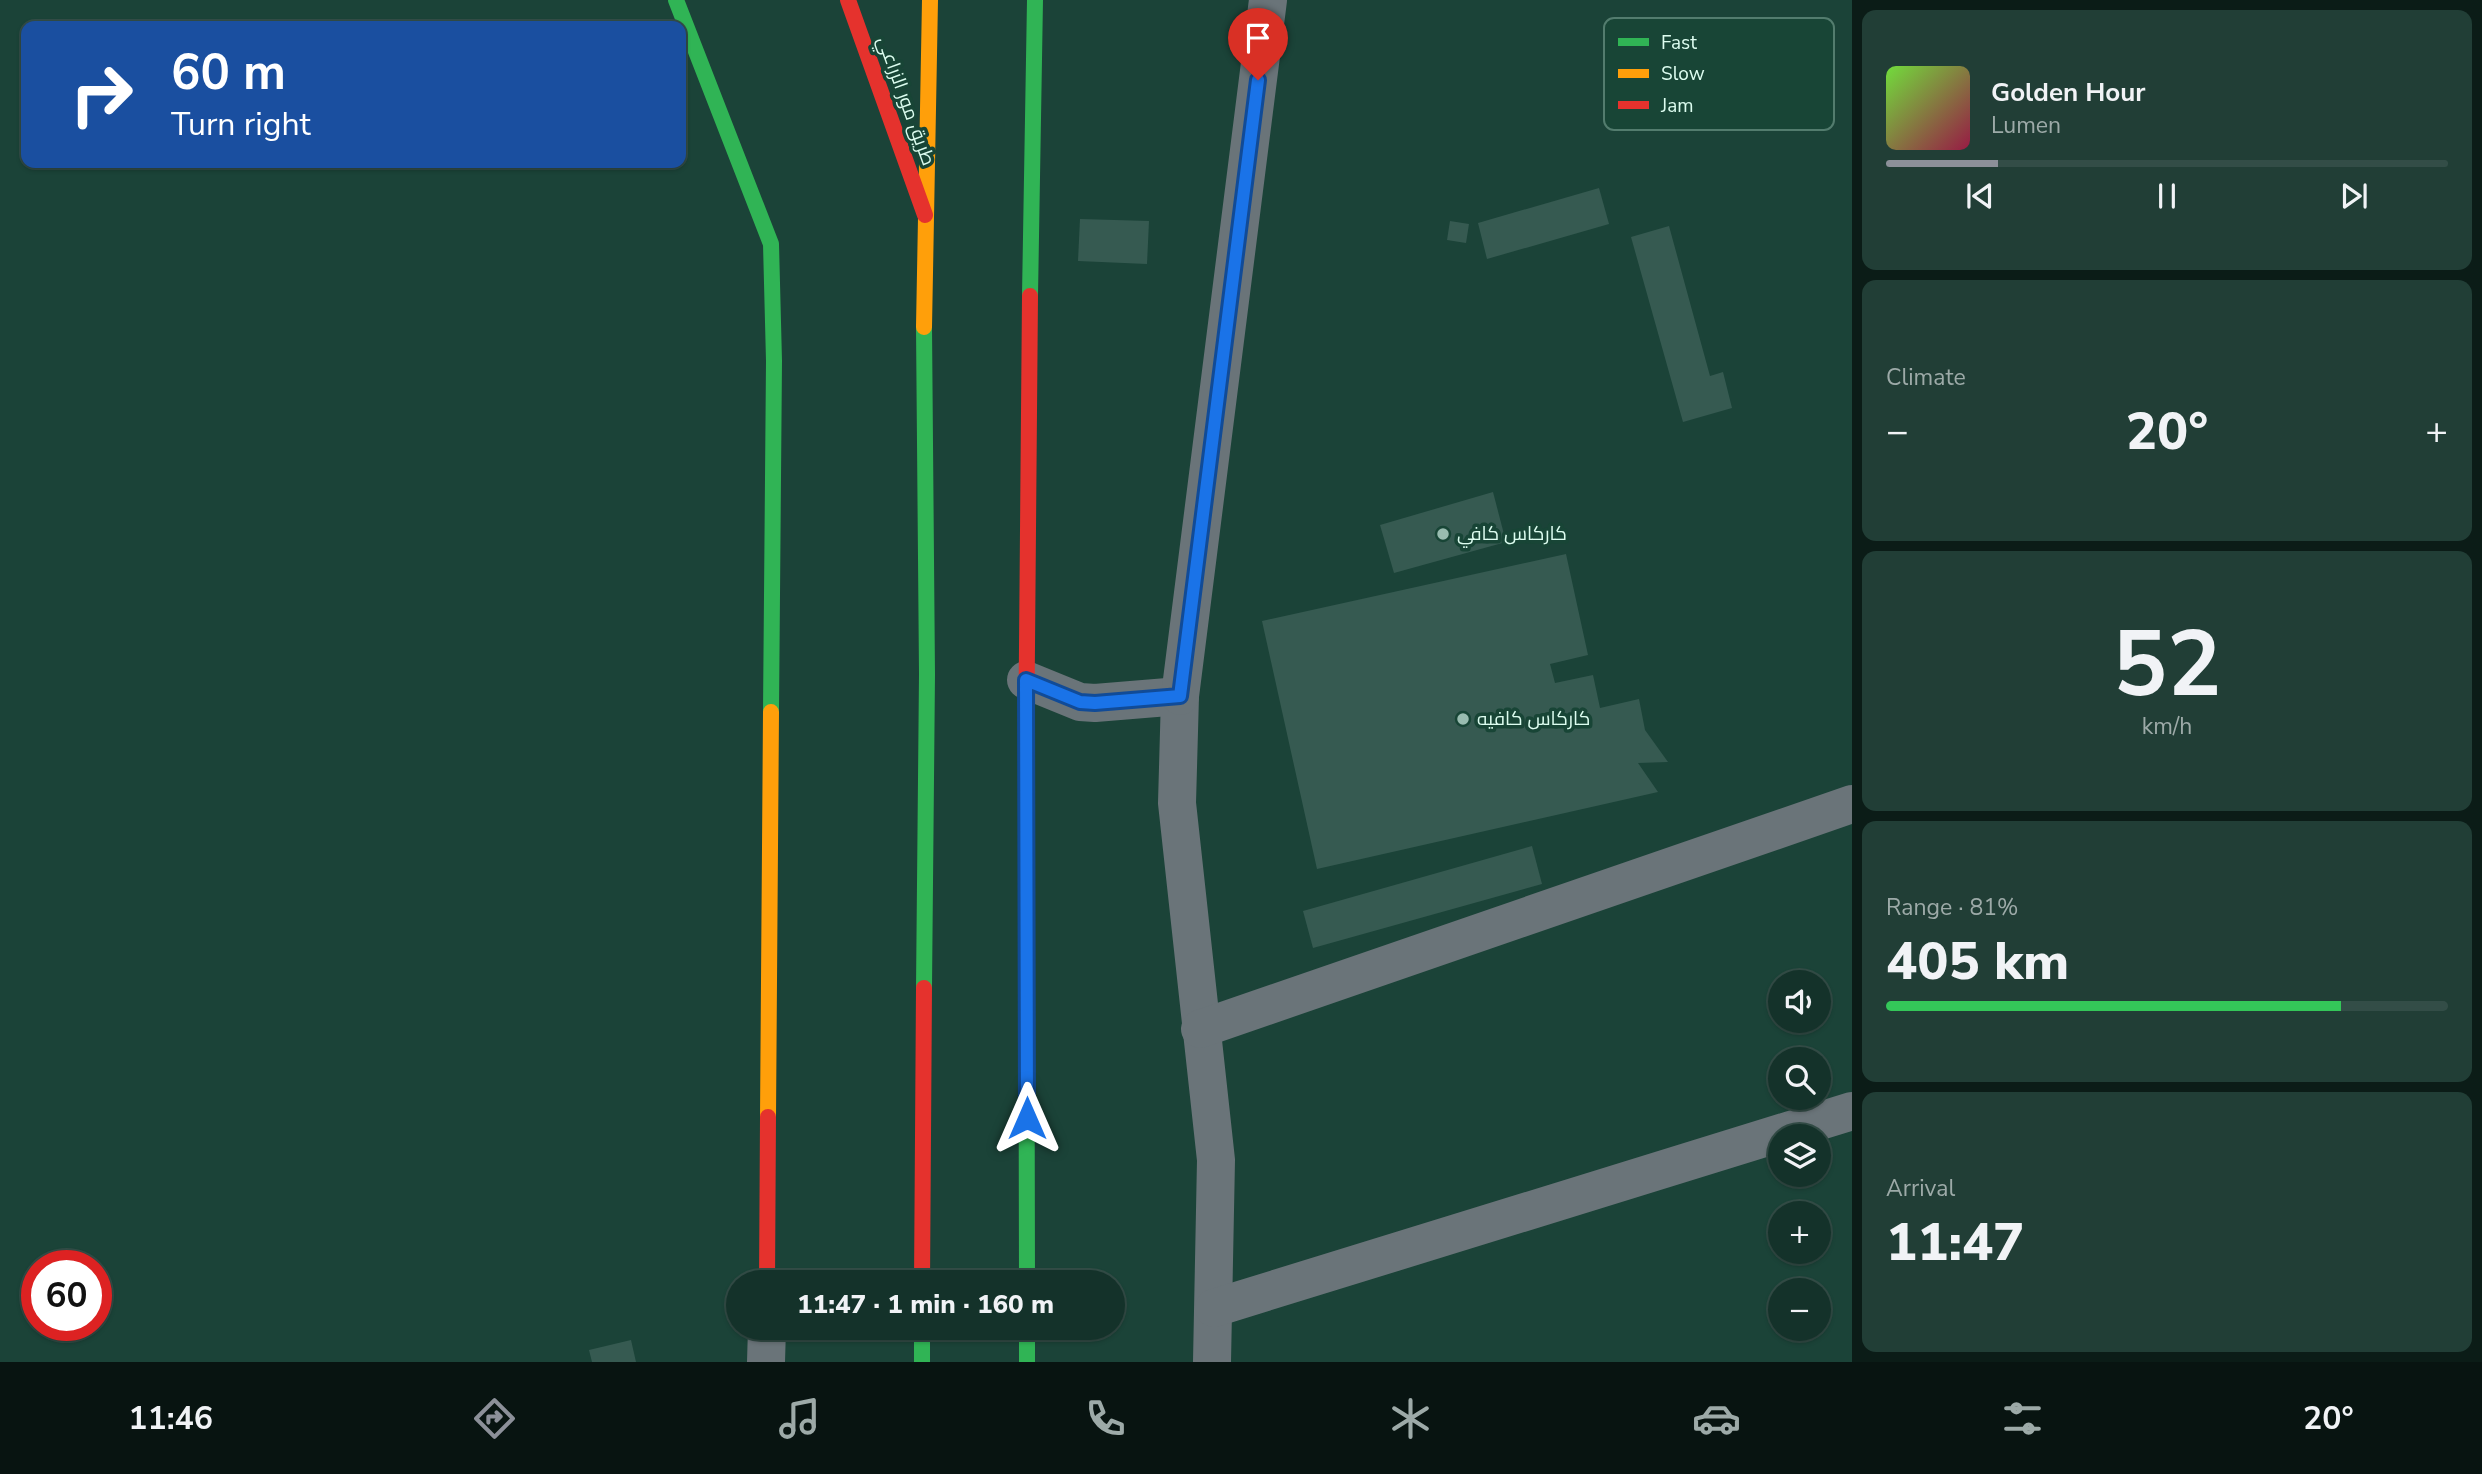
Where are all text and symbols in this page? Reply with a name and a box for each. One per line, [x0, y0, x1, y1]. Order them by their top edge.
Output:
pin [1228, 8, 1288, 80]
legend [1604, 18, 1834, 130]
icon: arrive [1239, 19, 1277, 57]
text: Fast [1661, 30, 1697, 56]
street label: طريق مور الزراعي [870, 33, 941, 169]
text: 60 m [171, 39, 286, 106]
icon: right [56, 49, 147, 140]
text: Slow [1661, 61, 1705, 87]
text: Golden Hour [1991, 75, 2146, 110]
text: Jam [1660, 93, 1694, 119]
text: Turn right [171, 103, 311, 146]
text: Lumen [1991, 110, 2061, 141]
icon: previous [1961, 177, 1999, 215]
icon: pause [2148, 177, 2186, 215]
icon: next [2335, 177, 2373, 215]
text: Climate [1886, 362, 1966, 393]
text: 20° [2126, 396, 2208, 467]
text: − [1886, 406, 1909, 457]
text: + [2425, 406, 2448, 457]
place label: كاركاس كافي [1457, 521, 1567, 548]
marker: كاركاس كافي [1435, 526, 1451, 542]
text: 52 [2112, 603, 2222, 727]
place label: كاركاس كافيه [1477, 706, 1590, 732]
marker: كاركاس كافيه [1455, 711, 1471, 727]
text: km/h [2142, 711, 2192, 742]
text: Range · 81% [1886, 892, 2018, 923]
text: 405 km [1886, 926, 2069, 997]
map controls [1768, 970, 1831, 1341]
button: sound [1768, 970, 1831, 1033]
button: search [1768, 1047, 1831, 1110]
position arrow [990, 1081, 1064, 1155]
button: layers [1768, 1124, 1831, 1187]
text: Arrival [1886, 1173, 1955, 1204]
button: + [1768, 1201, 1831, 1264]
text: 11:47 [1886, 1207, 2024, 1278]
speed limit sign: 60 [21, 1250, 112, 1341]
button: − [1768, 1278, 1831, 1341]
text: 11:47 · 1 min · 160 m [797, 1287, 1054, 1322]
icon: directions [470, 1394, 519, 1443]
icon: music [775, 1394, 824, 1443]
icon: phone [1081, 1394, 1130, 1443]
icon: climate [1386, 1394, 1435, 1443]
icon: car [1692, 1394, 1741, 1443]
icon: filters [1998, 1394, 2047, 1443]
text: 11:46 [128, 1397, 213, 1440]
text: 20° [2303, 1397, 2354, 1440]

